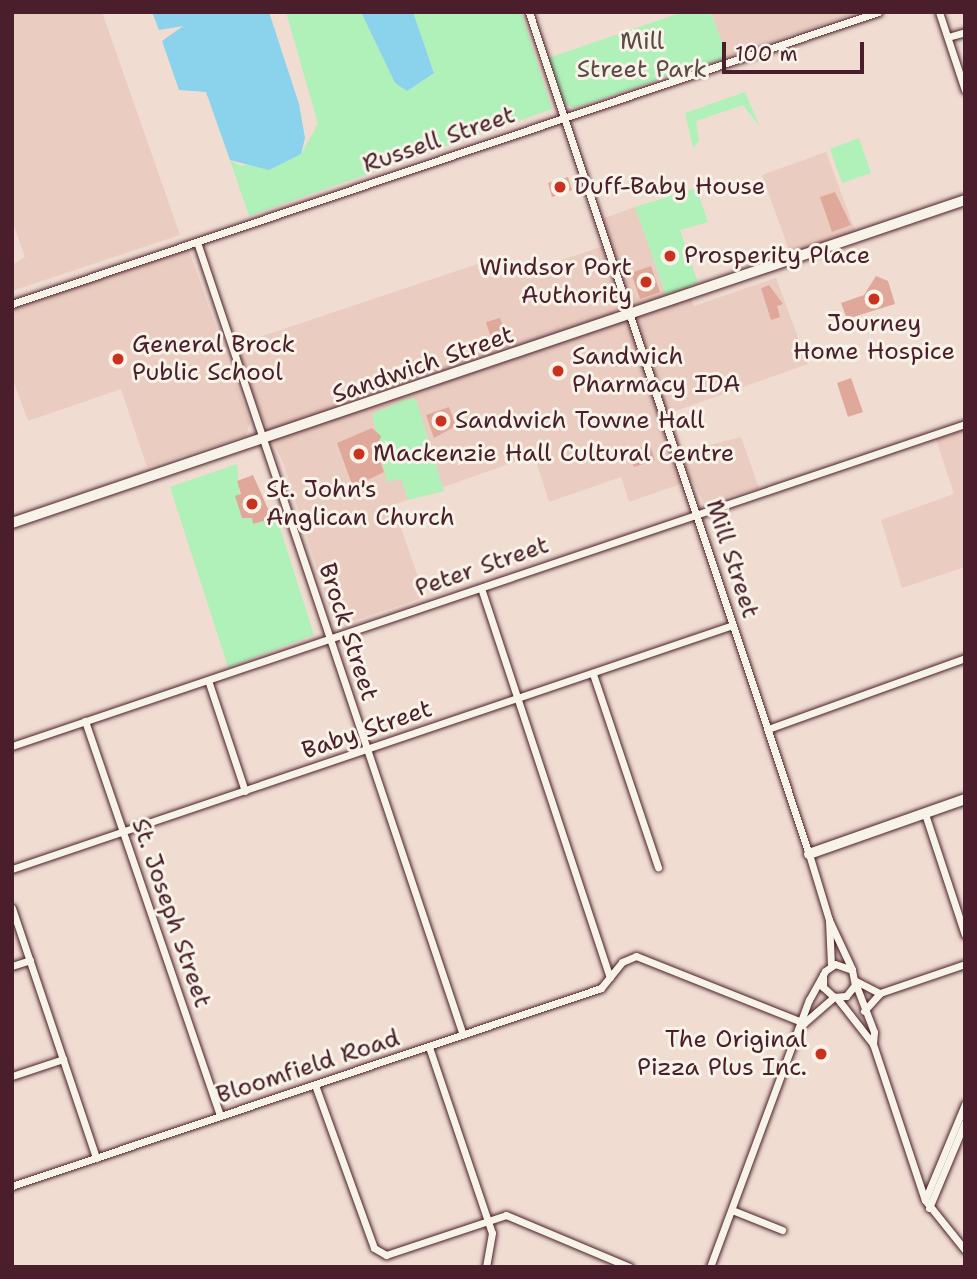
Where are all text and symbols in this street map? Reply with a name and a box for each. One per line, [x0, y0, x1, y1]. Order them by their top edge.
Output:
park label: Mill Street Park [577, 28, 707, 84]
scale bar [725, 28, 867, 72]
text: 100 m [735, 40, 798, 68]
street label: Russell Street [359, 101, 519, 179]
place label: Duff-Baby House [574, 173, 765, 201]
marker: Duff-Baby House [552, 179, 568, 195]
place label: Prosperity Place [684, 242, 870, 270]
marker: Prosperity Place [662, 248, 678, 264]
place label: Windsor Port Authority [479, 254, 632, 310]
marker: Windsor Port Authority [638, 274, 654, 290]
marker: Journey Home Hospice [866, 291, 882, 307]
place label: Journey Home Hospice [793, 310, 955, 366]
street label: Sandwich Street [328, 320, 518, 410]
place label: General Brock Public School [132, 331, 295, 387]
place label: Sandwich Pharmacy IDA [572, 343, 740, 399]
marker: General Brock Public School [110, 351, 126, 367]
marker: Sandwich Pharmacy IDA [550, 363, 566, 379]
place label: Sandwich Towne Hall [455, 407, 704, 435]
marker: Sandwich Towne Hall [433, 413, 449, 429]
place label: Mackenzie Hall Cultural Centre [373, 440, 734, 468]
marker: Mackenzie Hall Cultural Centre [351, 446, 367, 462]
place label: St. John's Anglican Church [266, 476, 455, 532]
marker: St. John's Anglican Church [244, 496, 260, 512]
street label: Mill Street [699, 496, 765, 622]
street label: Peter Street [411, 531, 553, 603]
street label: Brock Street [312, 560, 384, 704]
street label: Baby Street [298, 694, 436, 766]
street label: St. Joseph Street [125, 815, 217, 1011]
street label: Bloomfield Road [213, 1024, 403, 1110]
place label: The Original Pizza Plus Inc. [637, 1026, 807, 1082]
marker: The Original Pizza Plus Inc. [813, 1046, 829, 1062]

